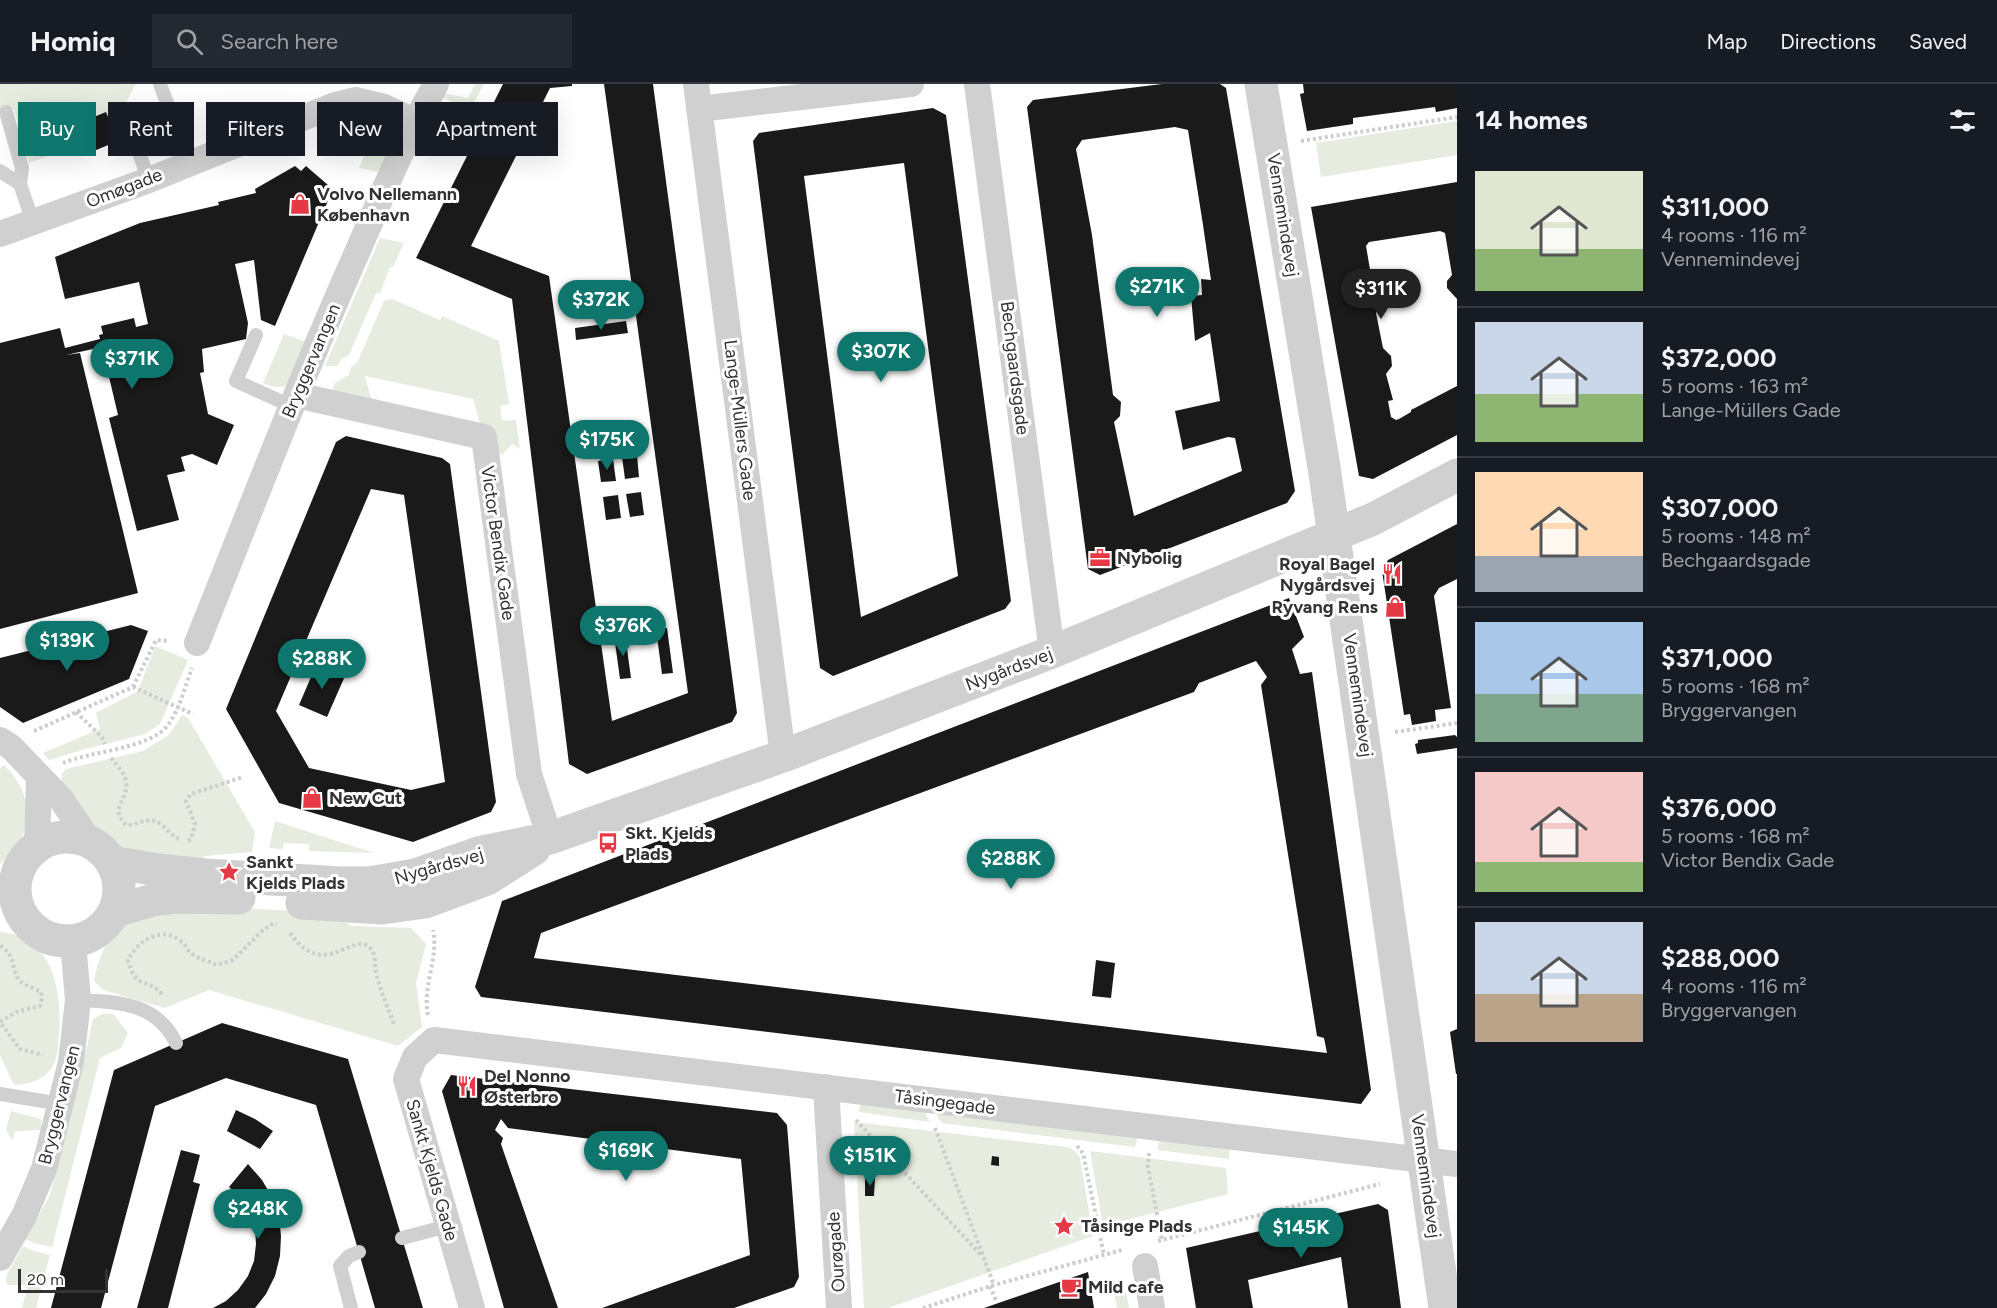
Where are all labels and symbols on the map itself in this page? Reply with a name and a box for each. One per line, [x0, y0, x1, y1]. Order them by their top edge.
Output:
street label: Vennemindevej [1262, 152, 1304, 278]
street label: Omøgade [83, 163, 165, 213]
place label: Volvo Nellemann København [317, 183, 457, 226]
shop icon: Volvo Nellemann København [288, 192, 312, 216]
pin: $271K [1115, 267, 1199, 318]
pin: $311K [1339, 269, 1423, 320]
pin: $372K [559, 280, 643, 331]
street label: Bryggervangen [277, 300, 345, 422]
street label: Bechgaardsgade [996, 300, 1034, 436]
pin: $307K [839, 332, 923, 383]
street label: Lange-Müllers Gade [719, 338, 761, 502]
pin: $371K [90, 339, 174, 390]
pin: $175K [565, 420, 649, 471]
street label: Victor Bendix Gade [476, 464, 520, 622]
office icon: Nybolig [1088, 546, 1112, 570]
place label: Nybolig [1117, 547, 1182, 569]
place label: Royal Bagel Nygårdsvej [1279, 553, 1375, 596]
restaurant icon: Royal Bagel Nygårdsvej [1380, 562, 1404, 586]
shop icon: Ryvang Rens [1383, 595, 1407, 619]
place label: Ryvang Rens [1272, 596, 1379, 618]
pin: $376K [581, 606, 665, 657]
pin: $139K [25, 621, 109, 672]
street label: Vennemindevej [1338, 632, 1378, 758]
pin: $288K [280, 639, 364, 690]
street label: Nygårdsvej [962, 642, 1056, 696]
shop icon: New Cut [300, 786, 324, 810]
place label: New Cut [329, 787, 402, 809]
place label: Skt. Kjelds Plads [625, 822, 713, 865]
bus stop icon: Skt. Kjelds Plads [596, 831, 620, 855]
pin: $288K [969, 839, 1053, 890]
street label: Nygårdsvej [392, 843, 486, 889]
place label: Sankt Kjelds Plads [246, 851, 346, 894]
place icon: Sankt Kjelds Plads [217, 860, 241, 884]
street label: Bryggervangen [34, 1043, 84, 1167]
place label: Del Nonno Østerbro [484, 1065, 571, 1108]
restaurant icon: Del Nonno Østerbro [455, 1074, 479, 1098]
street label: Tåsingegade [893, 1085, 997, 1119]
street label: Sankt Kjelds Gade [401, 1097, 463, 1244]
street label: Vennemindevej [1406, 1113, 1446, 1239]
pin: $169K [584, 1131, 668, 1182]
pin: $151K [828, 1136, 912, 1187]
pin: $248K [216, 1189, 300, 1240]
pin: $145K [1259, 1208, 1343, 1259]
street label: Ourøgade [822, 1211, 850, 1293]
place icon: Tåsinge Plads [1052, 1214, 1076, 1238]
place label: Tåsinge Plads [1081, 1215, 1193, 1237]
scale bar [18, 1266, 108, 1294]
cafe icon: Mild cafe [1059, 1275, 1083, 1299]
place label: Mild cafe [1088, 1276, 1164, 1298]

